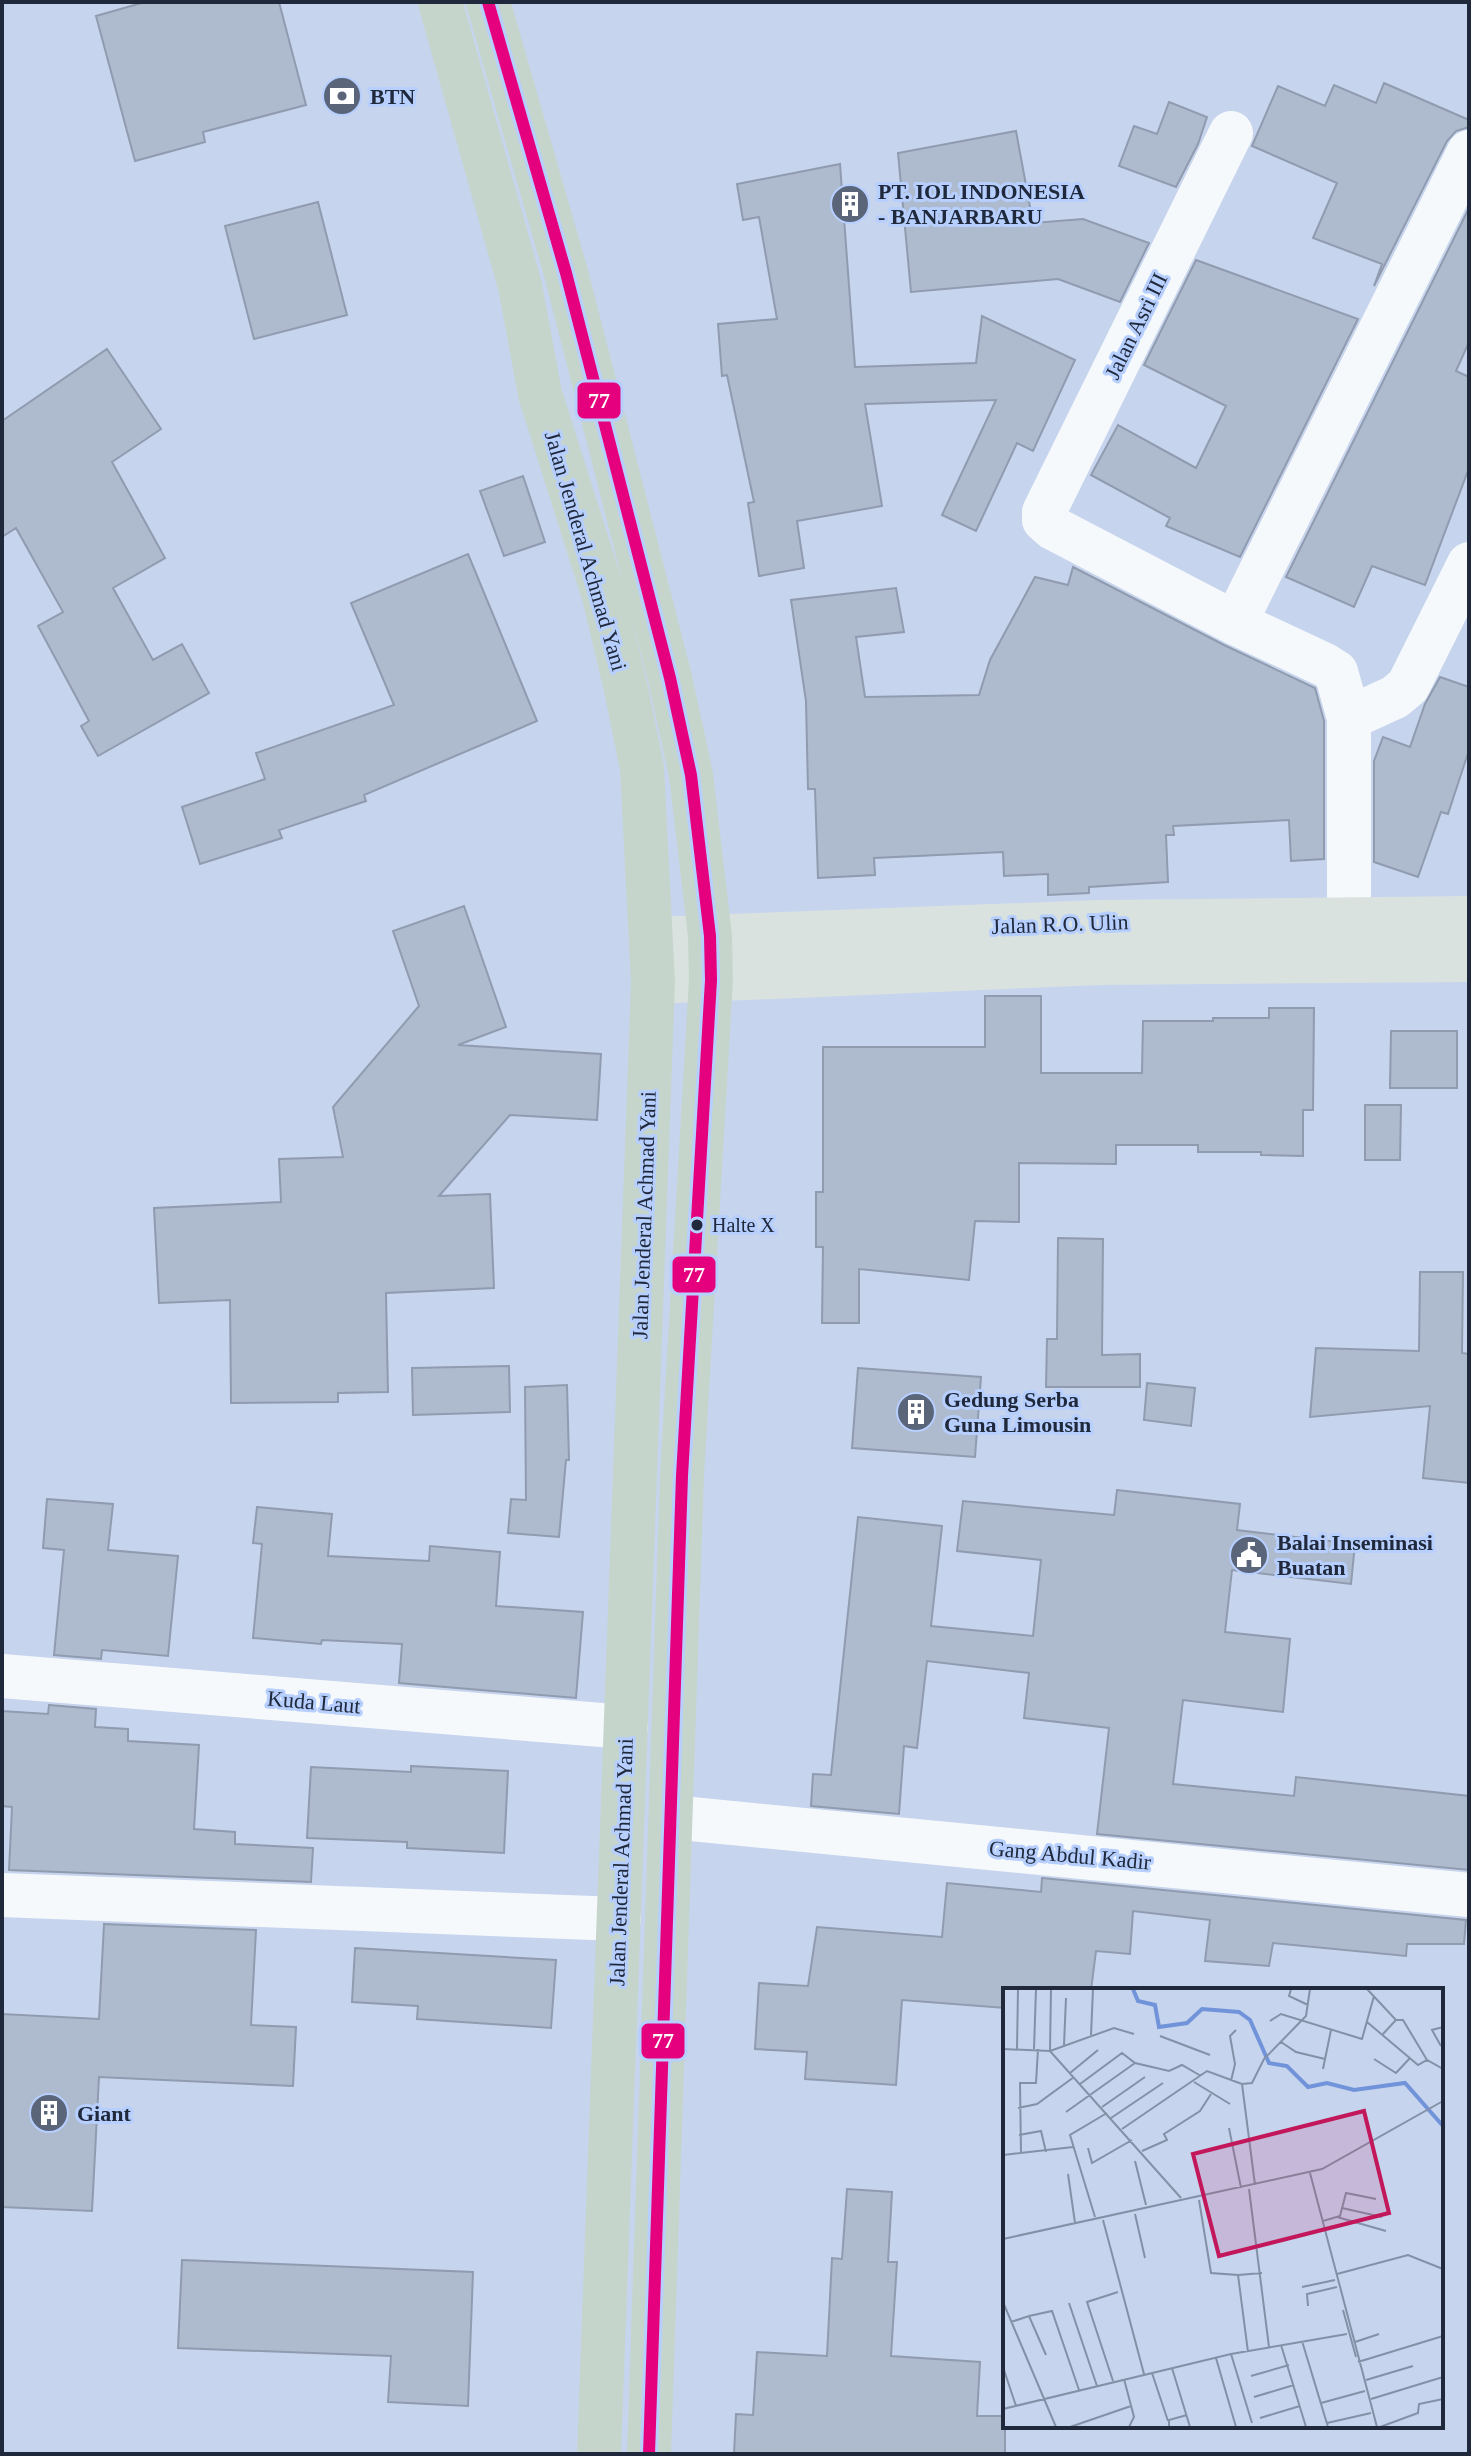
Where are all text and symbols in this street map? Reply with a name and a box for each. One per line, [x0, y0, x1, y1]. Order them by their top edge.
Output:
bank icon: BTN [321, 75, 363, 117]
place label: BTN [370, 84, 415, 109]
place label: PT. IOL INDONESIA - BANJARBARU [878, 179, 1085, 229]
building icon: PT. IOL INDONESIA - BANJARBARU [829, 183, 871, 225]
street label: Jalan Asri III [1100, 269, 1172, 383]
line badge: 77 [576, 381, 622, 420]
text: 77 [588, 388, 610, 413]
street label: Jalan Jenderal Achmad Yani [540, 428, 632, 674]
street label: Jalan R.O. Ulin [991, 909, 1129, 939]
street label: Jalan Jenderal Achmad Yani [627, 1091, 661, 1339]
place label: Halte X [712, 1214, 775, 1236]
marker: Halte X [689, 1217, 705, 1233]
line badge: 77 [671, 1255, 717, 1294]
text: 77 [683, 1262, 705, 1287]
place label: Gedung Serba Guna Limousin [944, 1387, 1091, 1437]
building icon: Gedung Serba Guna Limousin [895, 1391, 937, 1433]
place label: Balai Inseminasi Buatan [1277, 1530, 1433, 1580]
public building icon: Balai Inseminasi Buatan [1228, 1534, 1270, 1576]
street label: Kuda Laut [266, 1685, 362, 1719]
street label: Jalan Jenderal Achmad Yani [604, 1738, 638, 1986]
street label: Gang Abdul Kadir [988, 1835, 1153, 1875]
inset map [1003, 1988, 1443, 2428]
line badge: 77 [640, 2022, 686, 2060]
text: 77 [652, 2028, 674, 2053]
building icon: Giant [28, 2092, 70, 2134]
place label: Giant [77, 2101, 131, 2126]

